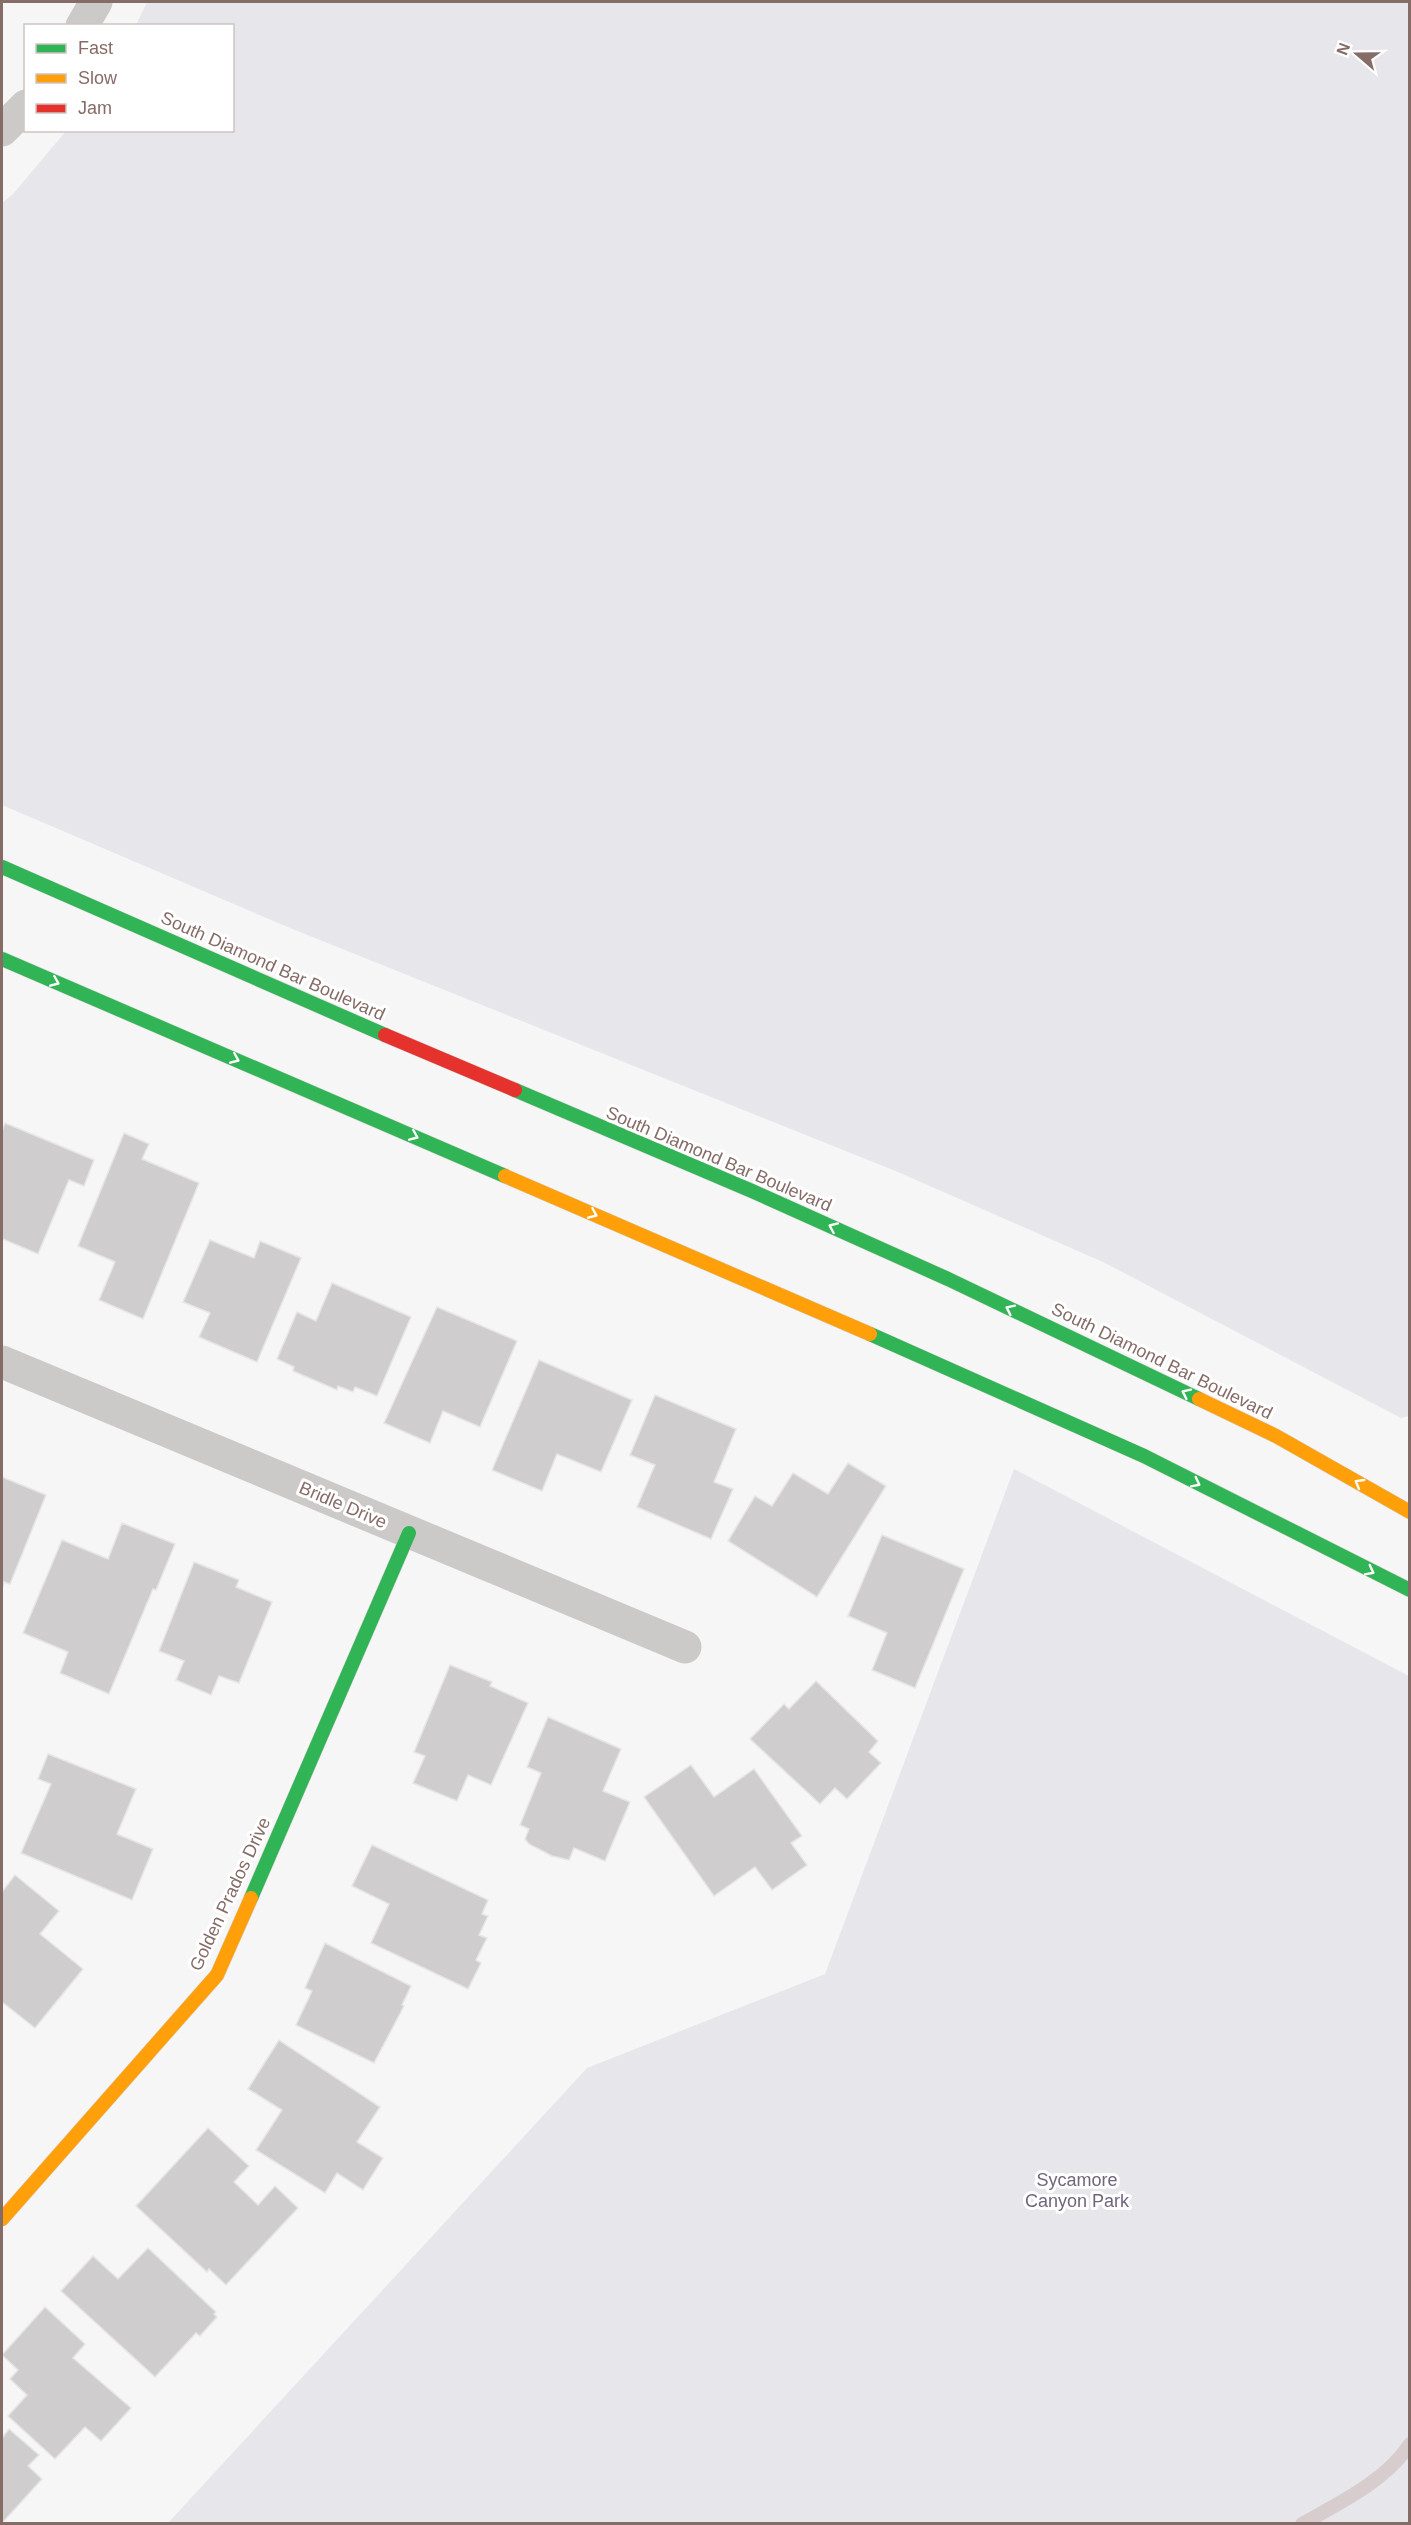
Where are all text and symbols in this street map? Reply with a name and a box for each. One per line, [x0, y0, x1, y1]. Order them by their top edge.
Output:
legend [24, 24, 234, 132]
north arrow [1327, 24, 1387, 84]
text: Fast [78, 38, 113, 58]
text: N [1333, 41, 1353, 57]
text: Slow [78, 68, 118, 88]
text: Jam [78, 98, 112, 118]
street label: South Diamond Bar Boulevard [158, 907, 388, 1025]
one-way arrow [49, 975, 60, 987]
one-way arrow [228, 1052, 239, 1064]
street label: South Diamond Bar Boulevard [603, 1102, 835, 1216]
one-way arrow [407, 1129, 418, 1141]
one-way arrow [586, 1206, 597, 1218]
one-way arrow [828, 1223, 839, 1235]
street label: South Diamond Bar Boulevard [1048, 1299, 1276, 1423]
one-way arrow [1005, 1304, 1016, 1316]
one-way arrow [1181, 1388, 1192, 1400]
one-way arrow [1189, 1475, 1200, 1487]
street label: Bridle Drive [296, 1478, 390, 1532]
one-way arrow [1354, 1479, 1365, 1490]
one-way arrow [1364, 1563, 1375, 1575]
street label: Golden Prados Drive [186, 1814, 274, 1974]
park label: Sycamore Canyon Park [1025, 2170, 1130, 2211]

